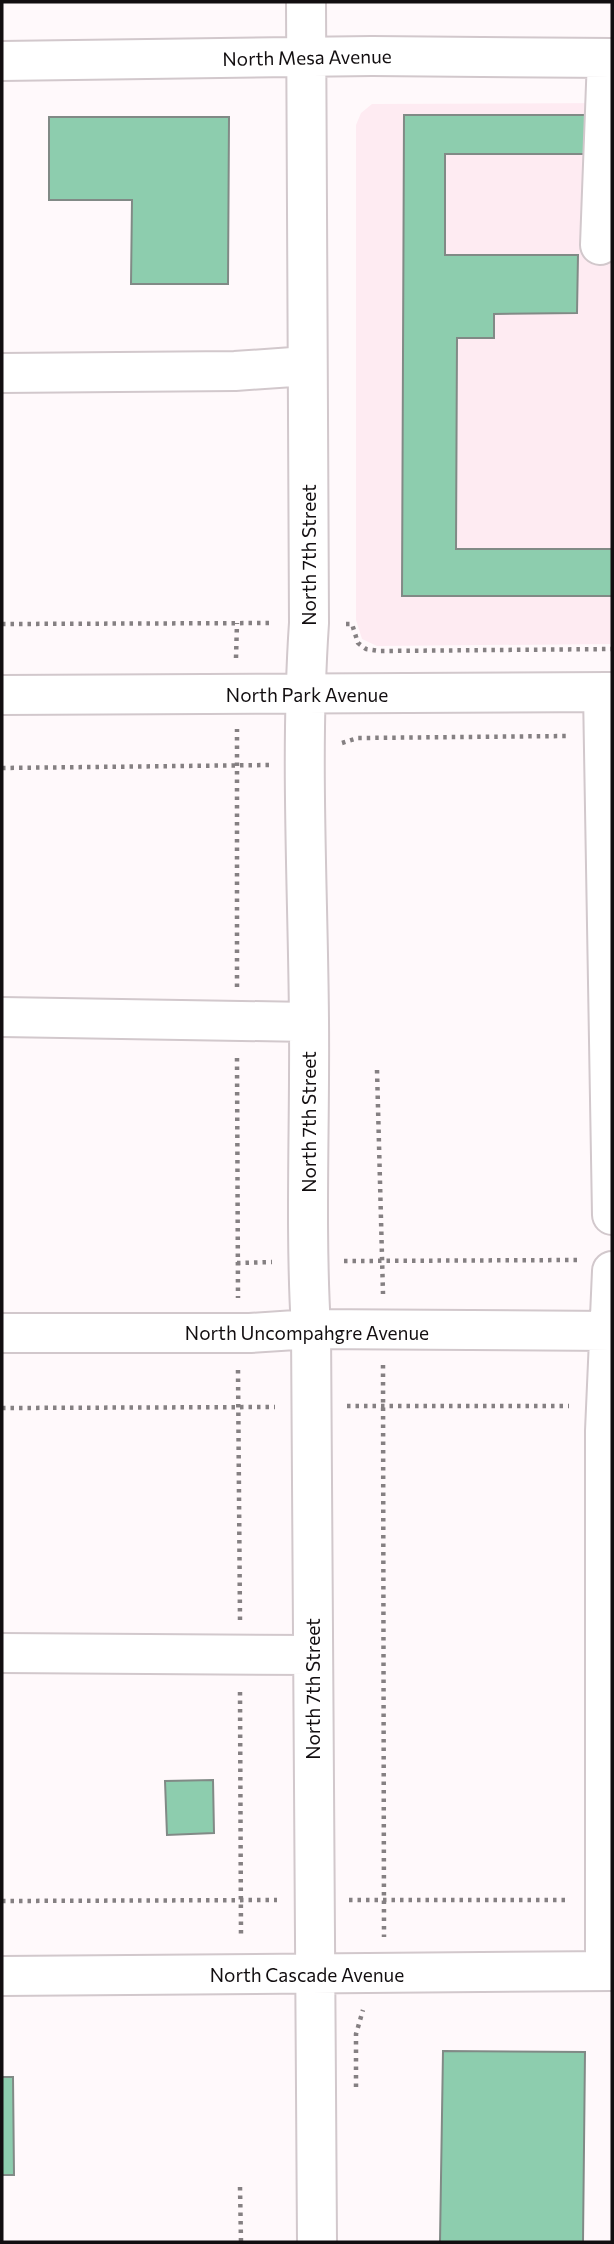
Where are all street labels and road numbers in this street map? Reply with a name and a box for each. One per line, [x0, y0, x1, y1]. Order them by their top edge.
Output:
street label: North Mesa Avenue [222, 44, 392, 70]
street label: North 7th Street [297, 484, 320, 626]
street label: North Park Avenue [226, 683, 388, 706]
street label: North 7th Street [297, 1051, 320, 1193]
street label: North Uncompahgre Avenue [185, 1321, 429, 1344]
street label: North 7th Street [301, 1618, 324, 1760]
street label: North Cascade Avenue [210, 1963, 404, 1986]

